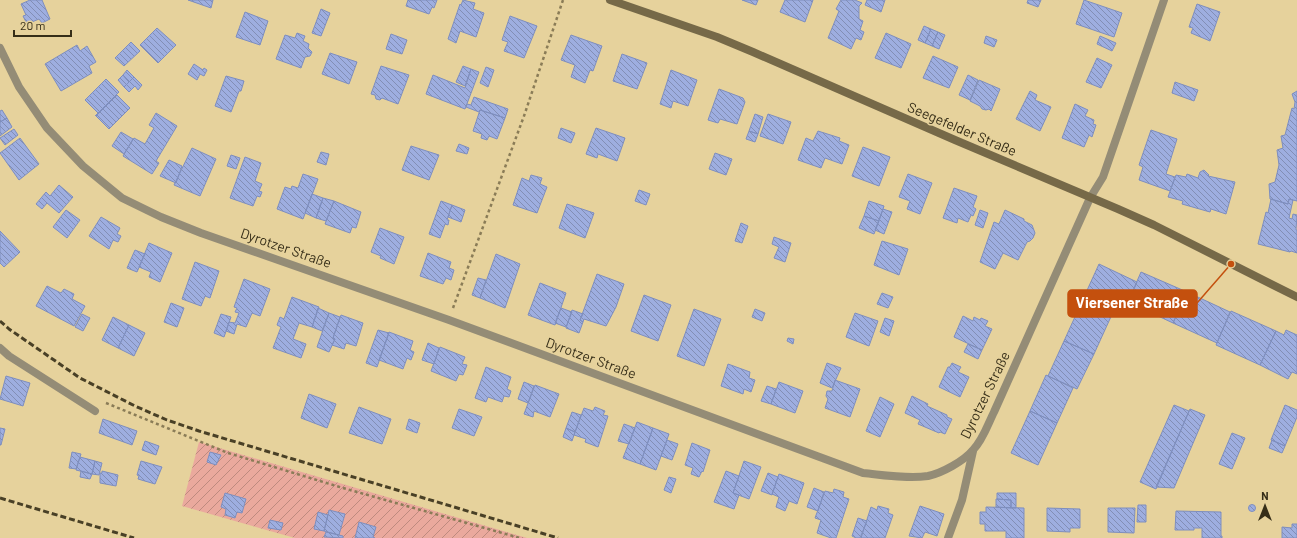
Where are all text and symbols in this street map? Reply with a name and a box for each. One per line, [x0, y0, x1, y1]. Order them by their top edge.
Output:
scale bar [14, 12, 71, 38]
text: 20 m [20, 18, 46, 32]
street label: Seegefelder Straße [905, 98, 1019, 159]
street label: Dyrotzer Straße [238, 224, 334, 271]
callout: Viersener Straße [1068, 290, 1197, 317]
text: Viersener Straße [1076, 293, 1188, 311]
street label: Dyrotzer Straße [544, 333, 639, 382]
street label: Dyrotzer Straße [956, 348, 1013, 441]
north arrow [1245, 486, 1285, 526]
text: N [1261, 489, 1269, 502]

